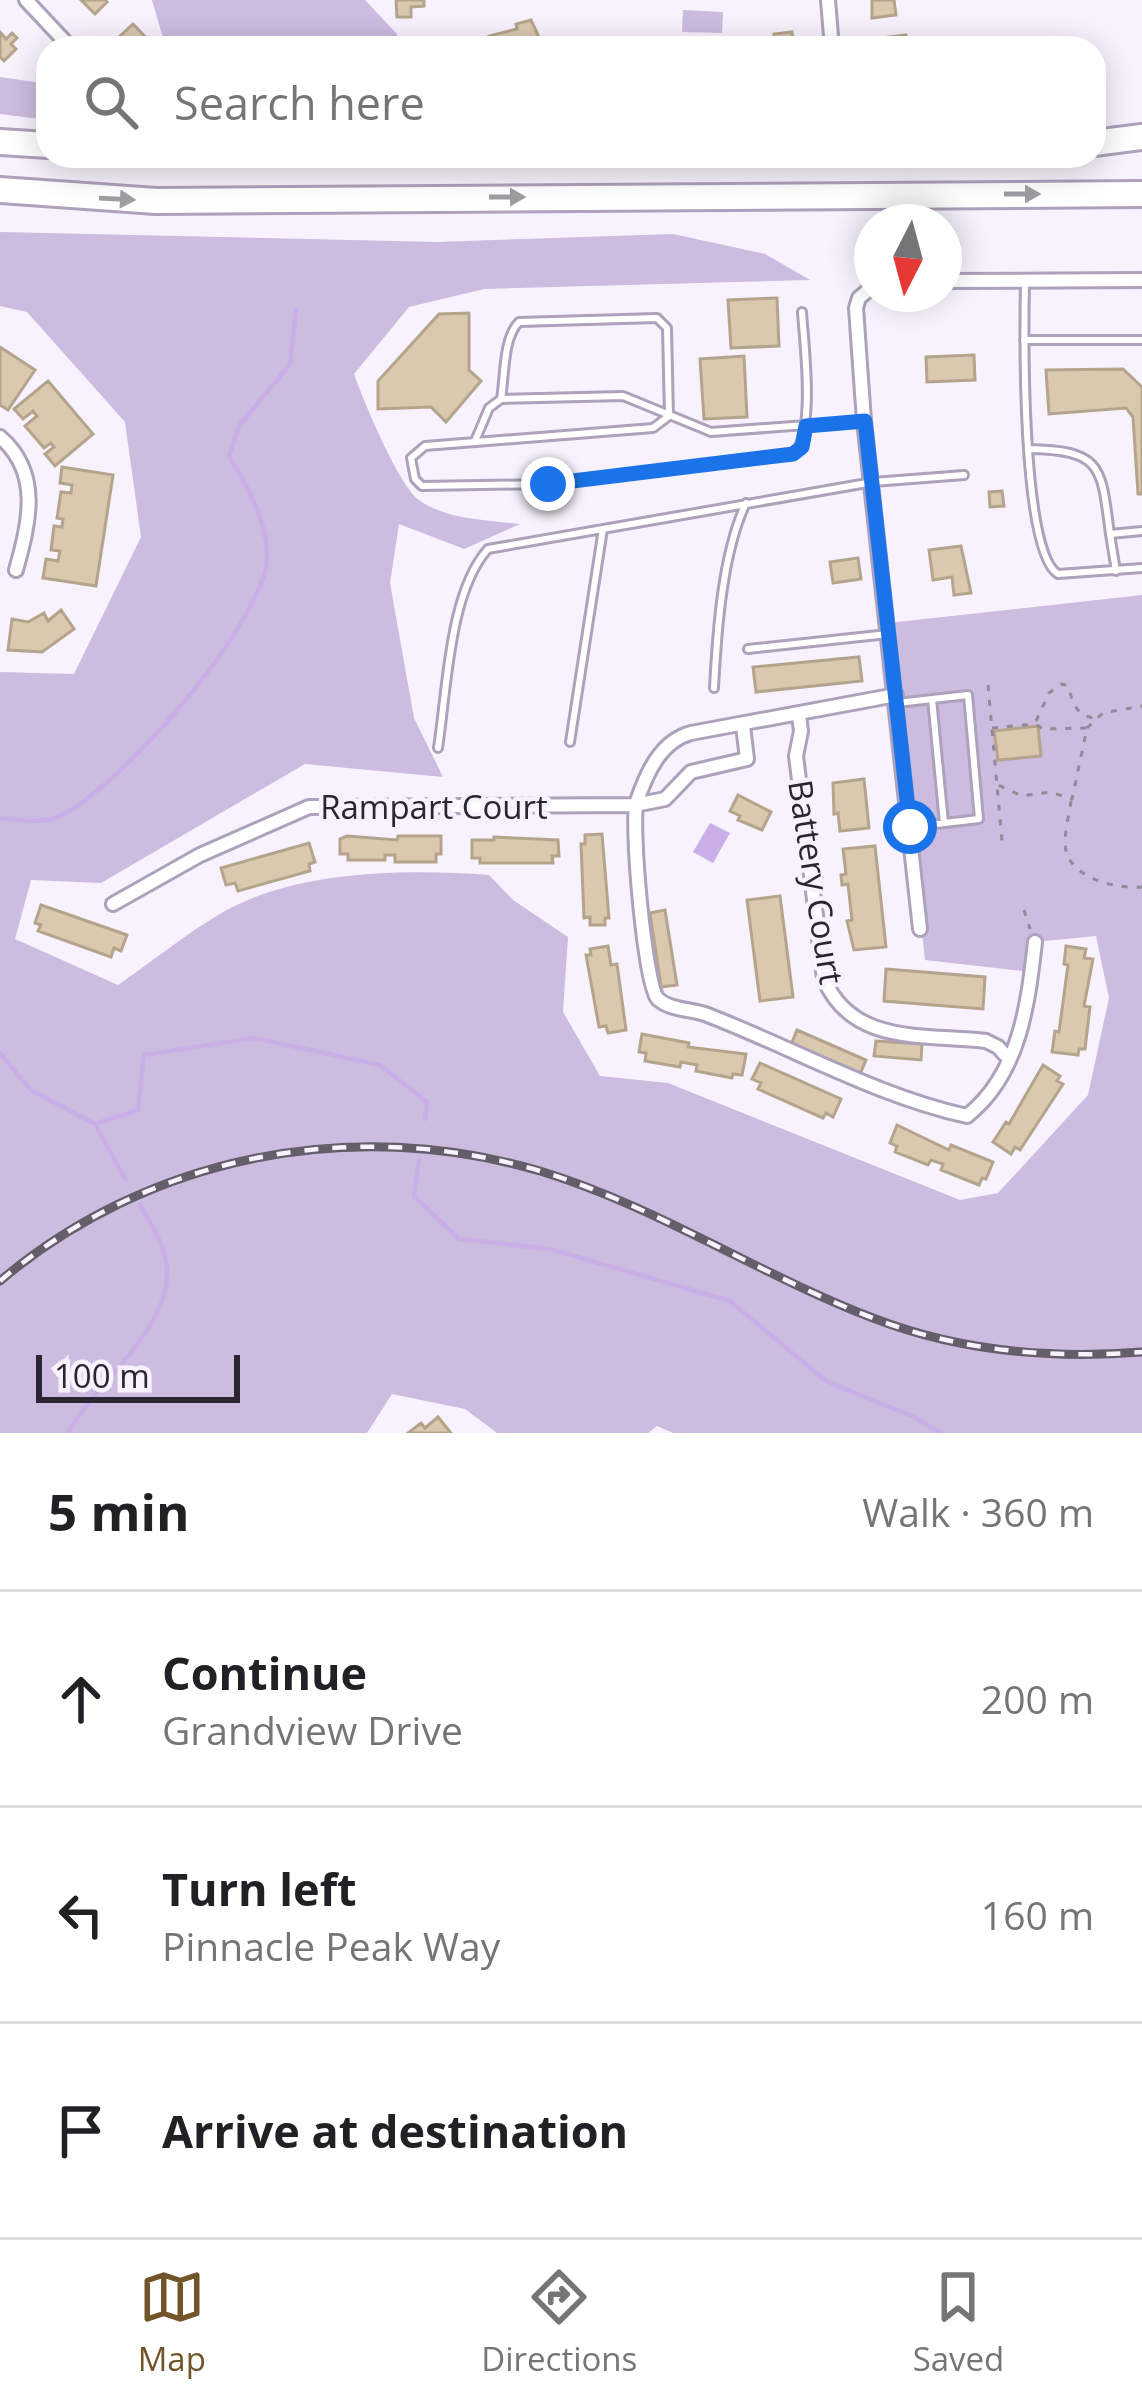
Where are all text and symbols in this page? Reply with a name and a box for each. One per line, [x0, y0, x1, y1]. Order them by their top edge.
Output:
search box [36, 36, 1106, 168]
icon: search [78, 69, 144, 135]
text: Search here [174, 72, 425, 133]
one-way arrow [1004, 184, 1042, 204]
one-way arrow [489, 188, 527, 207]
one-way arrow [99, 190, 137, 209]
north arrow [854, 204, 962, 312]
route end [521, 457, 575, 511]
street label: Battery Court [778, 776, 855, 987]
street label: Rampart Court [320, 784, 548, 829]
route start [883, 800, 937, 854]
scale bar [36, 1349, 240, 1402]
text: 100 m [54, 1353, 150, 1398]
text: 5 min [48, 1476, 190, 1546]
text: Walk · 360 m [862, 1485, 1094, 1538]
text: Continue [162, 1642, 367, 1703]
icon: ahead [48, 1666, 114, 1732]
text: 200 m [981, 1672, 1094, 1725]
text: Grandview Drive [162, 1703, 463, 1756]
text: Turn left [162, 1858, 357, 1919]
icon: left [48, 1882, 114, 1948]
text: 160 m [981, 1888, 1094, 1941]
text: Pinnacle Peak Way [162, 1919, 500, 1972]
icon: arrive [48, 2098, 114, 2164]
text: Arrive at destination [162, 2100, 628, 2161]
tab: Map [138, 2264, 206, 2381]
tab: Directions [481, 2264, 637, 2381]
tab: Saved [913, 2264, 1004, 2381]

